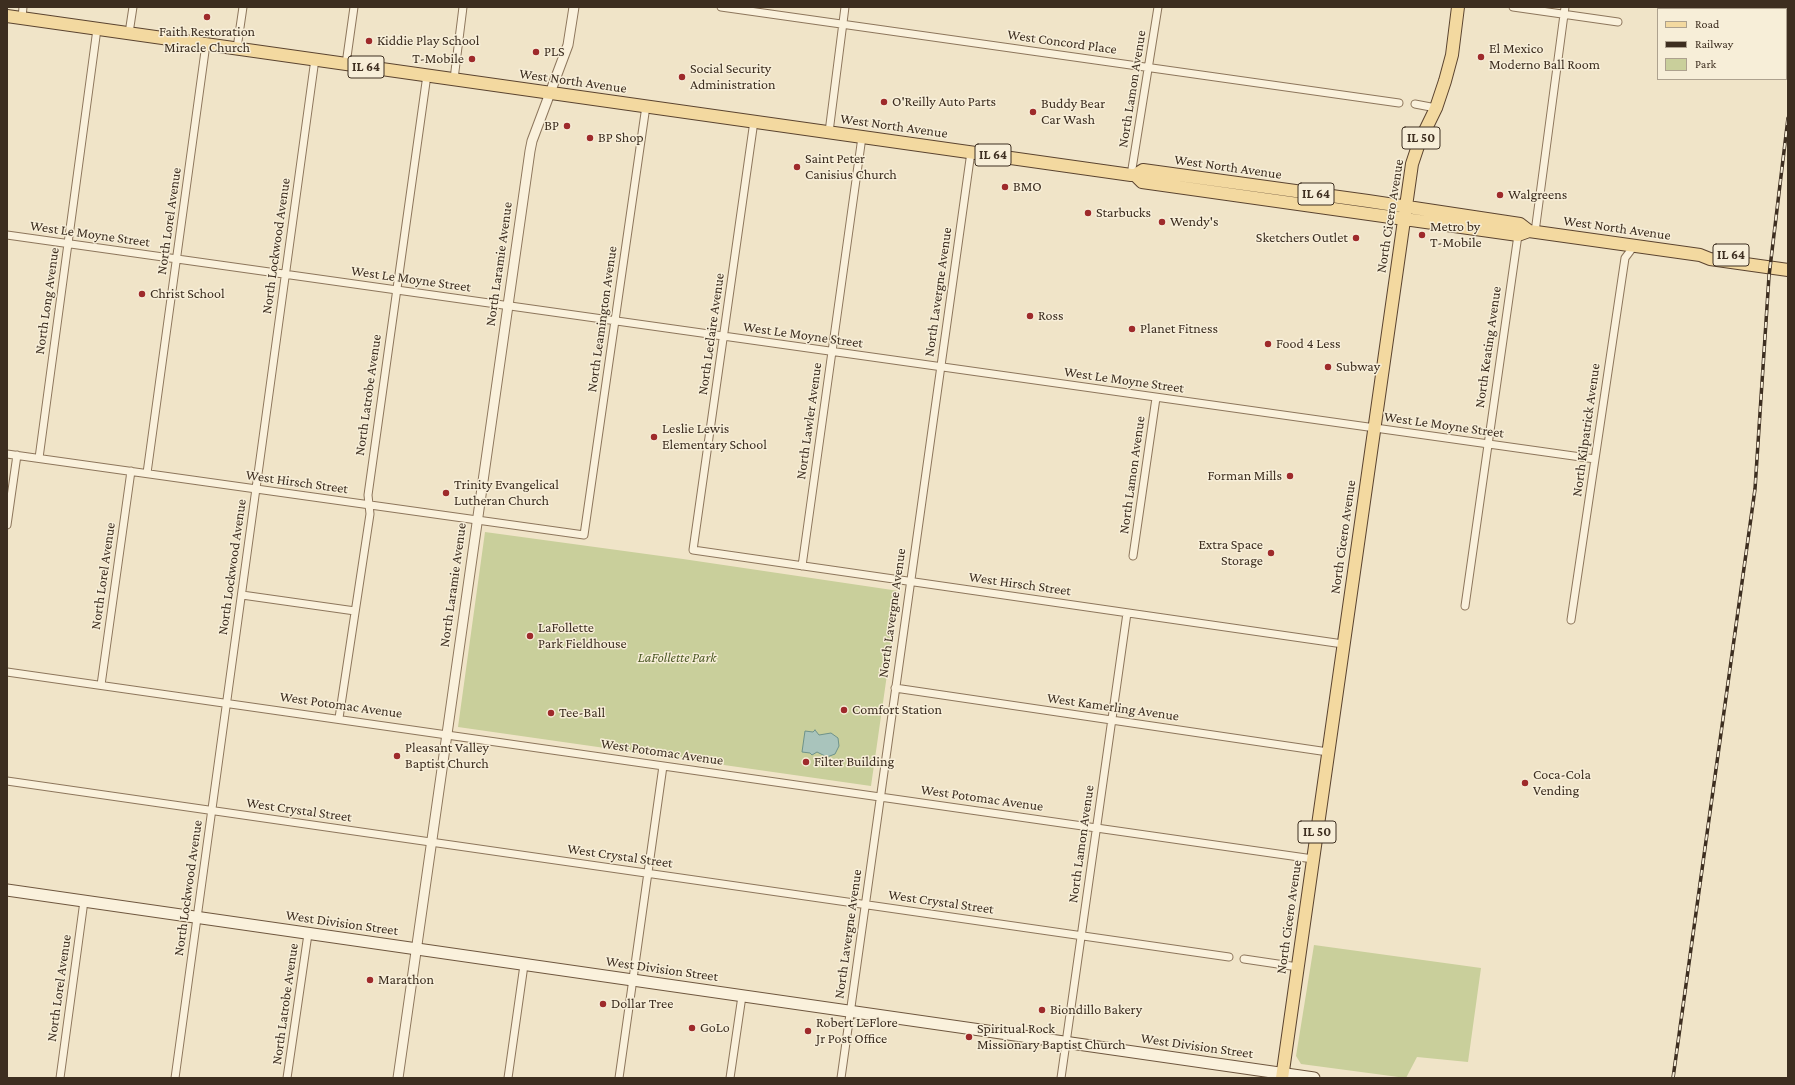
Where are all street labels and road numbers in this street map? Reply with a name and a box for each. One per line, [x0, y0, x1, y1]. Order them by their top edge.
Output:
street label: West Concord Place [1006, 26, 1118, 58]
street label: North Lamon Avenue [1114, 29, 1150, 149]
road number: IL 64 [348, 56, 384, 78]
street label: West North Avenue [518, 65, 628, 97]
street label: West North Avenue [839, 110, 949, 142]
road number: IL 50 [1402, 127, 1440, 149]
road number: IL 64 [975, 144, 1011, 166]
street label: West North Avenue [1173, 151, 1283, 183]
street label: North Cicero Avenue [1373, 158, 1407, 274]
street label: North Lorel Avenue [153, 166, 185, 276]
street label: North Lockwood Avenue [258, 177, 294, 315]
road number: IL 64 [1298, 183, 1334, 205]
street label: North Laramie Avenue [482, 201, 516, 327]
street label: West North Avenue [1562, 212, 1672, 244]
street label: West Le Moyne Street [29, 217, 151, 251]
street label: North Lavergne Avenue [921, 226, 955, 358]
road number: IL 64 [1713, 244, 1749, 266]
street label: North Leamington Avenue [583, 245, 621, 393]
street label: North Long Avenue [31, 246, 63, 356]
street label: West Le Moyne Street [350, 262, 472, 296]
street label: North Leclaire Avenue [694, 272, 728, 396]
street label: North Keating Avenue [1471, 285, 1505, 409]
street label: West Le Moyne Street [742, 318, 864, 352]
street label: North Latrobe Avenue [351, 333, 385, 457]
street label: North Lawler Avenue [792, 361, 826, 481]
street label: North Kilpatrick Avenue [1568, 362, 1604, 498]
street label: West Le Moyne Street [1063, 363, 1185, 397]
street label: West Le Moyne Street [1383, 408, 1505, 442]
street label: North Lamon Avenue [1115, 415, 1149, 535]
street label: West Hirsch Street [245, 467, 349, 497]
street label: North Cicero Avenue [1327, 479, 1359, 595]
street label: North Lockwood Avenue [214, 498, 250, 636]
street label: North Lorel Avenue [87, 521, 119, 631]
street label: North Laramie Avenue [436, 522, 470, 648]
street label: North Lavergne Avenue [875, 547, 909, 679]
street label: West Hirsch Street [968, 569, 1072, 599]
street label: West Potomac Avenue [279, 688, 403, 722]
street label: West Kamerling Avenue [1046, 689, 1180, 725]
street label: West Potomac Avenue [600, 735, 724, 769]
street label: West Potomac Avenue [920, 781, 1044, 815]
street label: North Lamon Avenue [1064, 784, 1098, 904]
street label: West Crystal Street [245, 794, 353, 826]
street label: North Lockwood Avenue [170, 819, 206, 957]
road number: IL 50 [1298, 821, 1336, 843]
street label: West Crystal Street [566, 840, 674, 872]
street label: North Cicero Avenue [1273, 859, 1305, 975]
street label: North Lavergne Avenue [831, 868, 865, 1000]
street label: West Crystal Street [887, 886, 995, 918]
street label: West Division Street [285, 907, 399, 939]
street label: North Lorel Avenue [43, 933, 75, 1043]
street label: North Latrobe Avenue [268, 942, 302, 1066]
street label: West Division Street [605, 953, 719, 985]
street label: West Division Street [1140, 1030, 1254, 1062]

